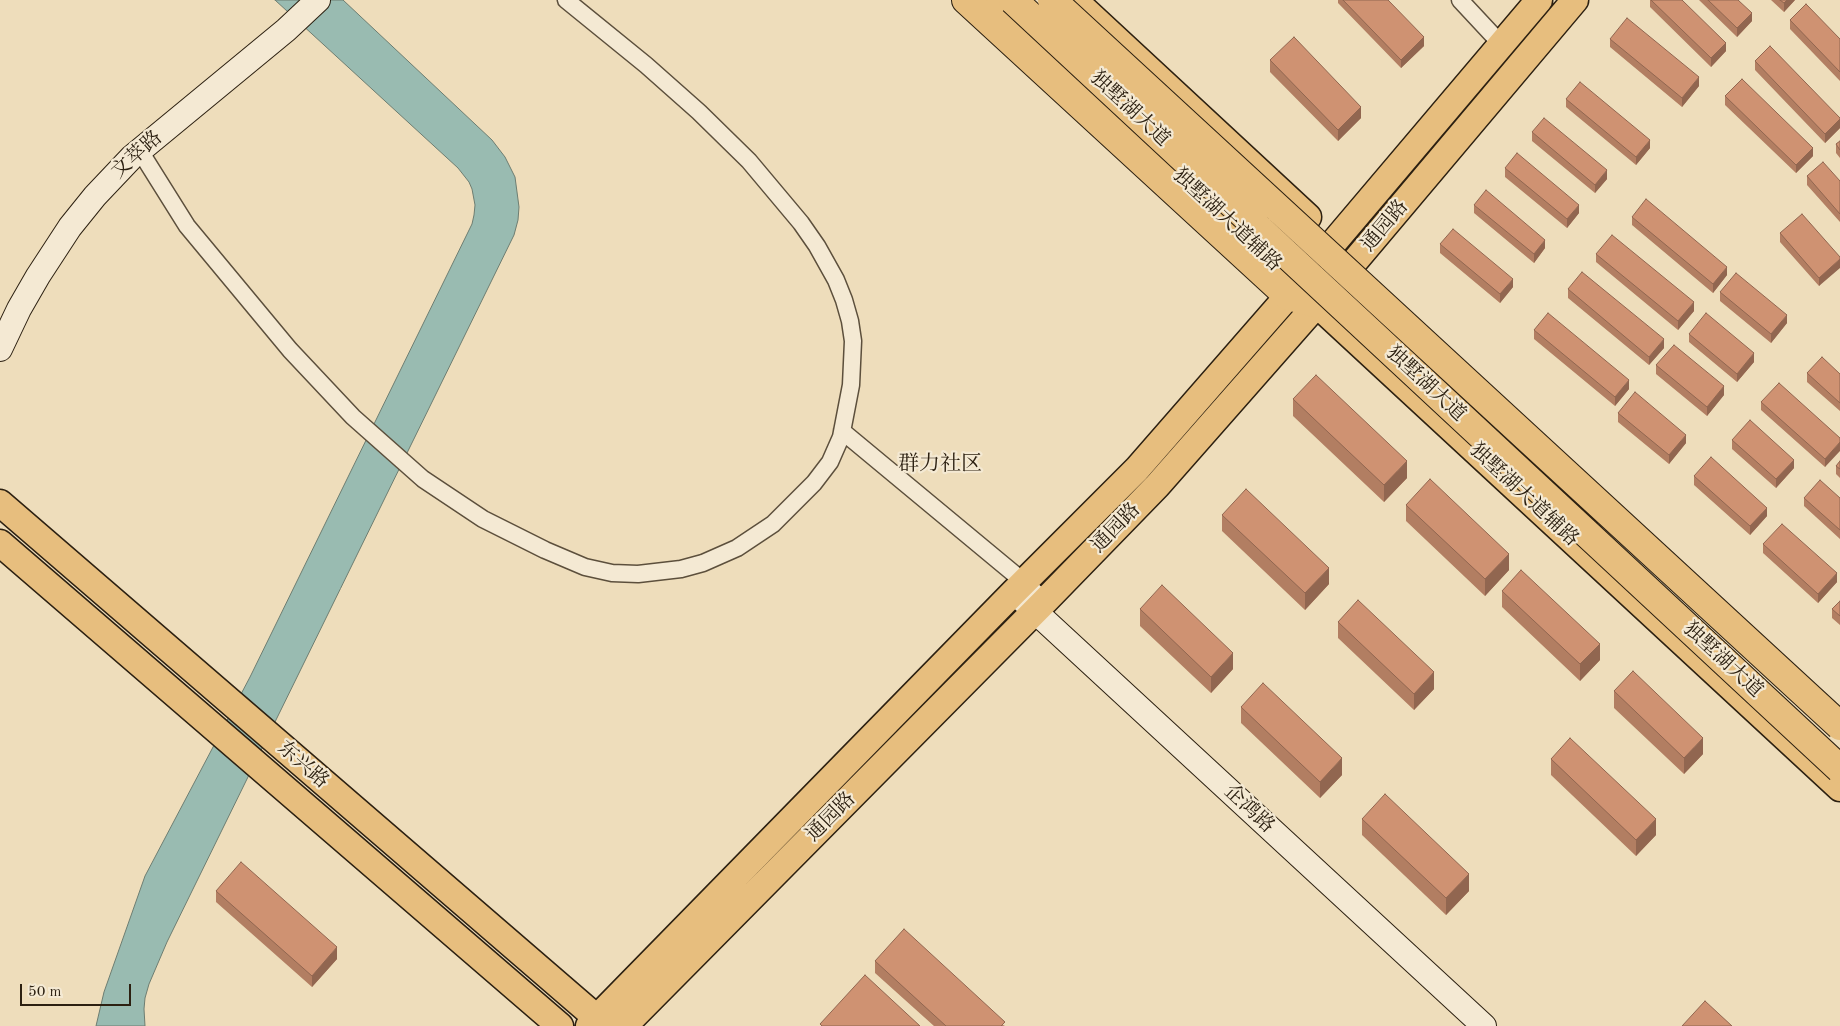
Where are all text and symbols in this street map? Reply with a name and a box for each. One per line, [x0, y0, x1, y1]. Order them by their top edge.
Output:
street label: 独墅湖大道 [1085, 66, 1175, 152]
street label: 文萃路 [107, 126, 167, 184]
street label: 独墅湖大道辅路 [1168, 163, 1286, 277]
street label: 通园路 [1357, 195, 1413, 257]
street label: 独墅湖大道 [1381, 341, 1471, 427]
street label: 独墅湖大道辅路 [1465, 438, 1583, 552]
district label: 群力社区 [898, 451, 982, 477]
street label: 通园路 [1087, 498, 1145, 558]
street label: 独墅湖大道 [1678, 617, 1768, 703]
street label: 东兴路 [272, 736, 334, 794]
street label: 企鸿路 [1219, 780, 1279, 838]
street label: 通园路 [801, 787, 861, 847]
scale bar [22, 974, 134, 1006]
text: 50 m [28, 985, 62, 1000]

